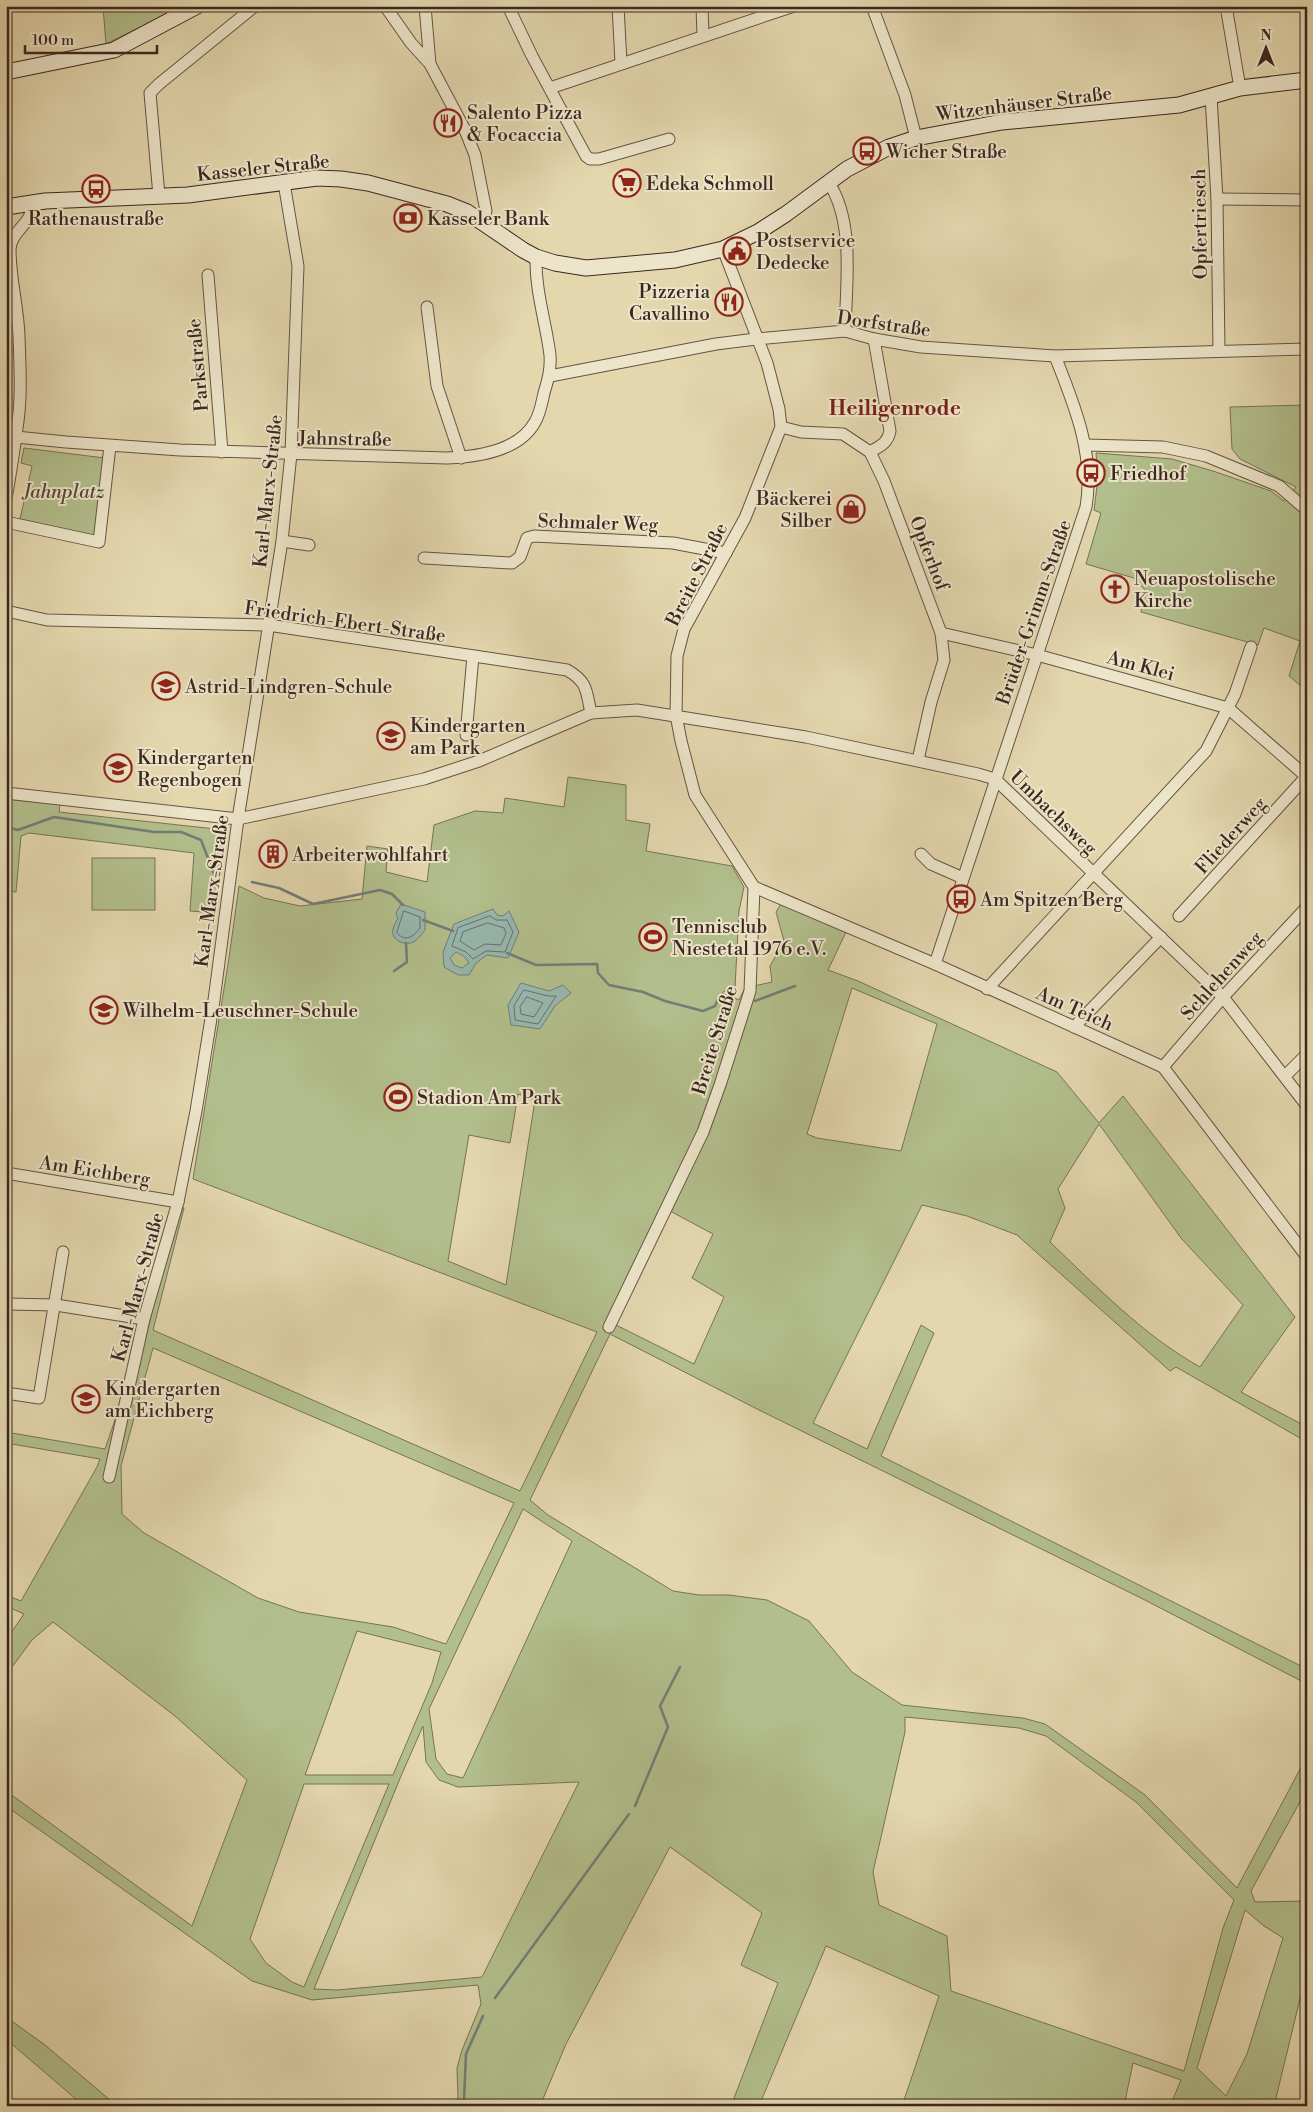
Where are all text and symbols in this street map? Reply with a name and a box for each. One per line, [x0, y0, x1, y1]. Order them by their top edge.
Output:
scale bar [25, 22, 158, 54]
north arrow [1240, 22, 1290, 72]
text: N [1260, 27, 1272, 45]
text: 100 m [32, 31, 74, 50]
street label: Witzenhäuser Straße [934, 81, 1113, 127]
place label: Salento Pizza & Focaccia [467, 101, 583, 147]
restaurant icon: Salento Pizza & Focaccia [433, 108, 463, 138]
bus stop icon: Wicher Straße [852, 136, 882, 166]
place label: Wicher Straße [885, 140, 1007, 164]
street label: Kasseler Straße [195, 149, 331, 187]
supermarket icon: Edeka Schmoll [612, 168, 642, 198]
street label: Opfertriesch [1187, 168, 1213, 280]
place label: Edeka Schmoll [646, 172, 774, 196]
bus stop icon: Rathenaustraße [81, 174, 111, 204]
bank icon: Kasseler Bank [393, 203, 423, 233]
place label: Rathenaustraße [28, 207, 164, 231]
place label: Kasseler Bank [427, 207, 550, 231]
place label: Postservice Dedecke [756, 229, 855, 275]
public building icon: Postservice Dedecke [722, 236, 752, 266]
place label: Pizzeria Cavallino [629, 280, 710, 326]
restaurant icon: Pizzeria Cavallino [714, 287, 744, 317]
street label: Dorfstraße [835, 306, 932, 342]
street label: Parkstraße [182, 317, 214, 413]
district label: Heiligenrode [829, 396, 961, 422]
street label: Karl-Marx-Straße [248, 413, 288, 569]
street label: Jahnstraße [297, 426, 392, 452]
bus stop icon: Friedhof [1076, 458, 1106, 488]
place label: Friedhof [1110, 462, 1187, 486]
park label: Jahnplatz [21, 480, 105, 504]
place label: Bäckerei Silber [755, 487, 832, 533]
shop icon: Bäckerei Silber [836, 494, 866, 524]
street label: Schmaler Weg [537, 509, 659, 537]
street label: Opferhof [904, 513, 955, 595]
street label: Brüder-Grimm-Straße [991, 517, 1077, 709]
street label: Breite Straße [660, 519, 733, 631]
place label: Neuapostolische Kirche [1134, 567, 1276, 613]
church icon: Neuapostolische Kirche [1100, 574, 1130, 604]
street label: Friedrich-Ebert-Straße [243, 596, 447, 648]
street label: Am Klei [1103, 645, 1177, 686]
school or university icon: Astrid-Lindgren-Schule [151, 671, 181, 701]
place label: Astrid-Lindgren-Schule [184, 675, 392, 699]
place label: Kindergarten am Park [410, 714, 526, 760]
school or university icon: Kindergarten am Park [376, 721, 406, 751]
place label: Kindergarten Regenbogen [137, 746, 253, 792]
school or university icon: Kindergarten Regenbogen [103, 753, 133, 783]
street label: Umbachsweg [1005, 765, 1102, 861]
street label: Fliederweg [1190, 792, 1272, 879]
street label: Karl-Marx-Straße [189, 813, 235, 969]
building icon: Arbeiterwohlfahrt [258, 839, 288, 869]
place label: Arbeiterwohlfahrt [291, 843, 449, 867]
bus stop icon: Am Spitzen Berg [946, 884, 976, 914]
place label: Am Spitzen Berg [979, 888, 1123, 912]
place label: Tennisclub Niestetal 1976 e.V. [672, 915, 826, 961]
sports icon: Tennisclub Niestetal 1976 e.V. [638, 922, 668, 952]
street label: Schlehenweg [1176, 926, 1268, 1025]
street label: Am Teich [1031, 981, 1117, 1037]
street label: Breite Straße [687, 983, 743, 1099]
school or university icon: Wilhelm-Leuschner-Schule [89, 995, 119, 1025]
place label: Wilhelm-Leuschner-Schule [122, 999, 358, 1023]
sports icon: Stadion Am Park [383, 1082, 413, 1112]
place label: Stadion Am Park [417, 1086, 562, 1110]
street label: Am Eichberg [37, 1150, 152, 1192]
street label: Karl-Marx-Straße [106, 1210, 169, 1365]
place label: Kindergarten am Eichberg [105, 1377, 221, 1423]
school or university icon: Kindergarten am Eichberg [71, 1384, 101, 1414]

